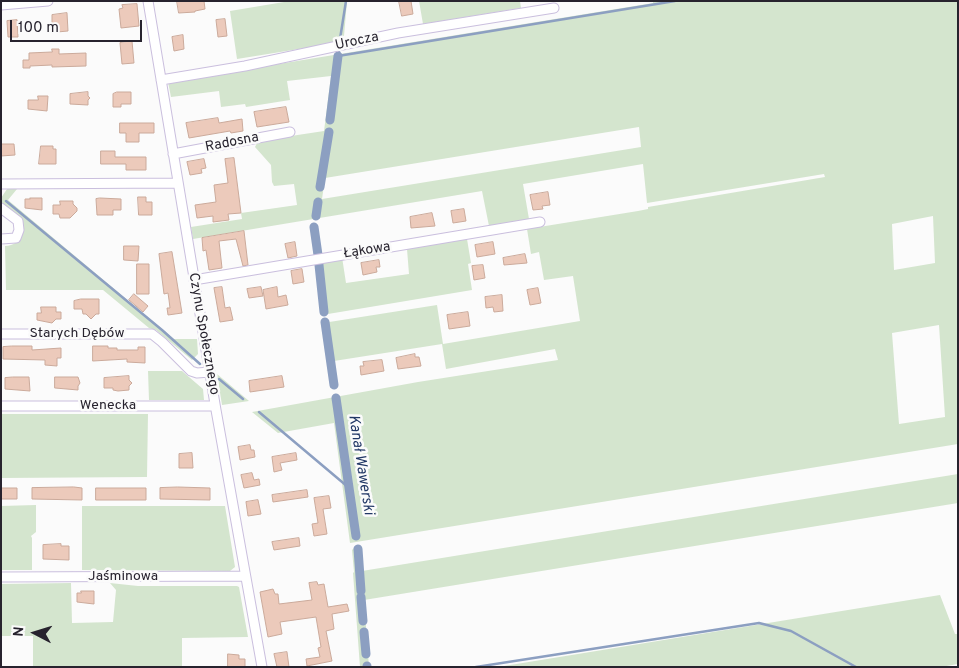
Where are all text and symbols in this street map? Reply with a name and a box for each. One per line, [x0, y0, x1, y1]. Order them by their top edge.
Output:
scale bar [12, 10, 145, 42]
text: 100 m [18, 19, 59, 38]
street label: Urocza [334, 29, 380, 55]
street label: Radosna [204, 130, 260, 156]
street label: Łąkowa [342, 239, 392, 263]
street label: Czynu Społecznego [184, 272, 222, 396]
street label: Starych Dębów [30, 326, 124, 342]
street label: Wenecka [80, 398, 136, 414]
water label: Kanał Wawerski [343, 414, 377, 516]
street label: Jaśminowa [88, 569, 158, 585]
north arrow [10, 608, 60, 658]
text: N [11, 626, 28, 637]

